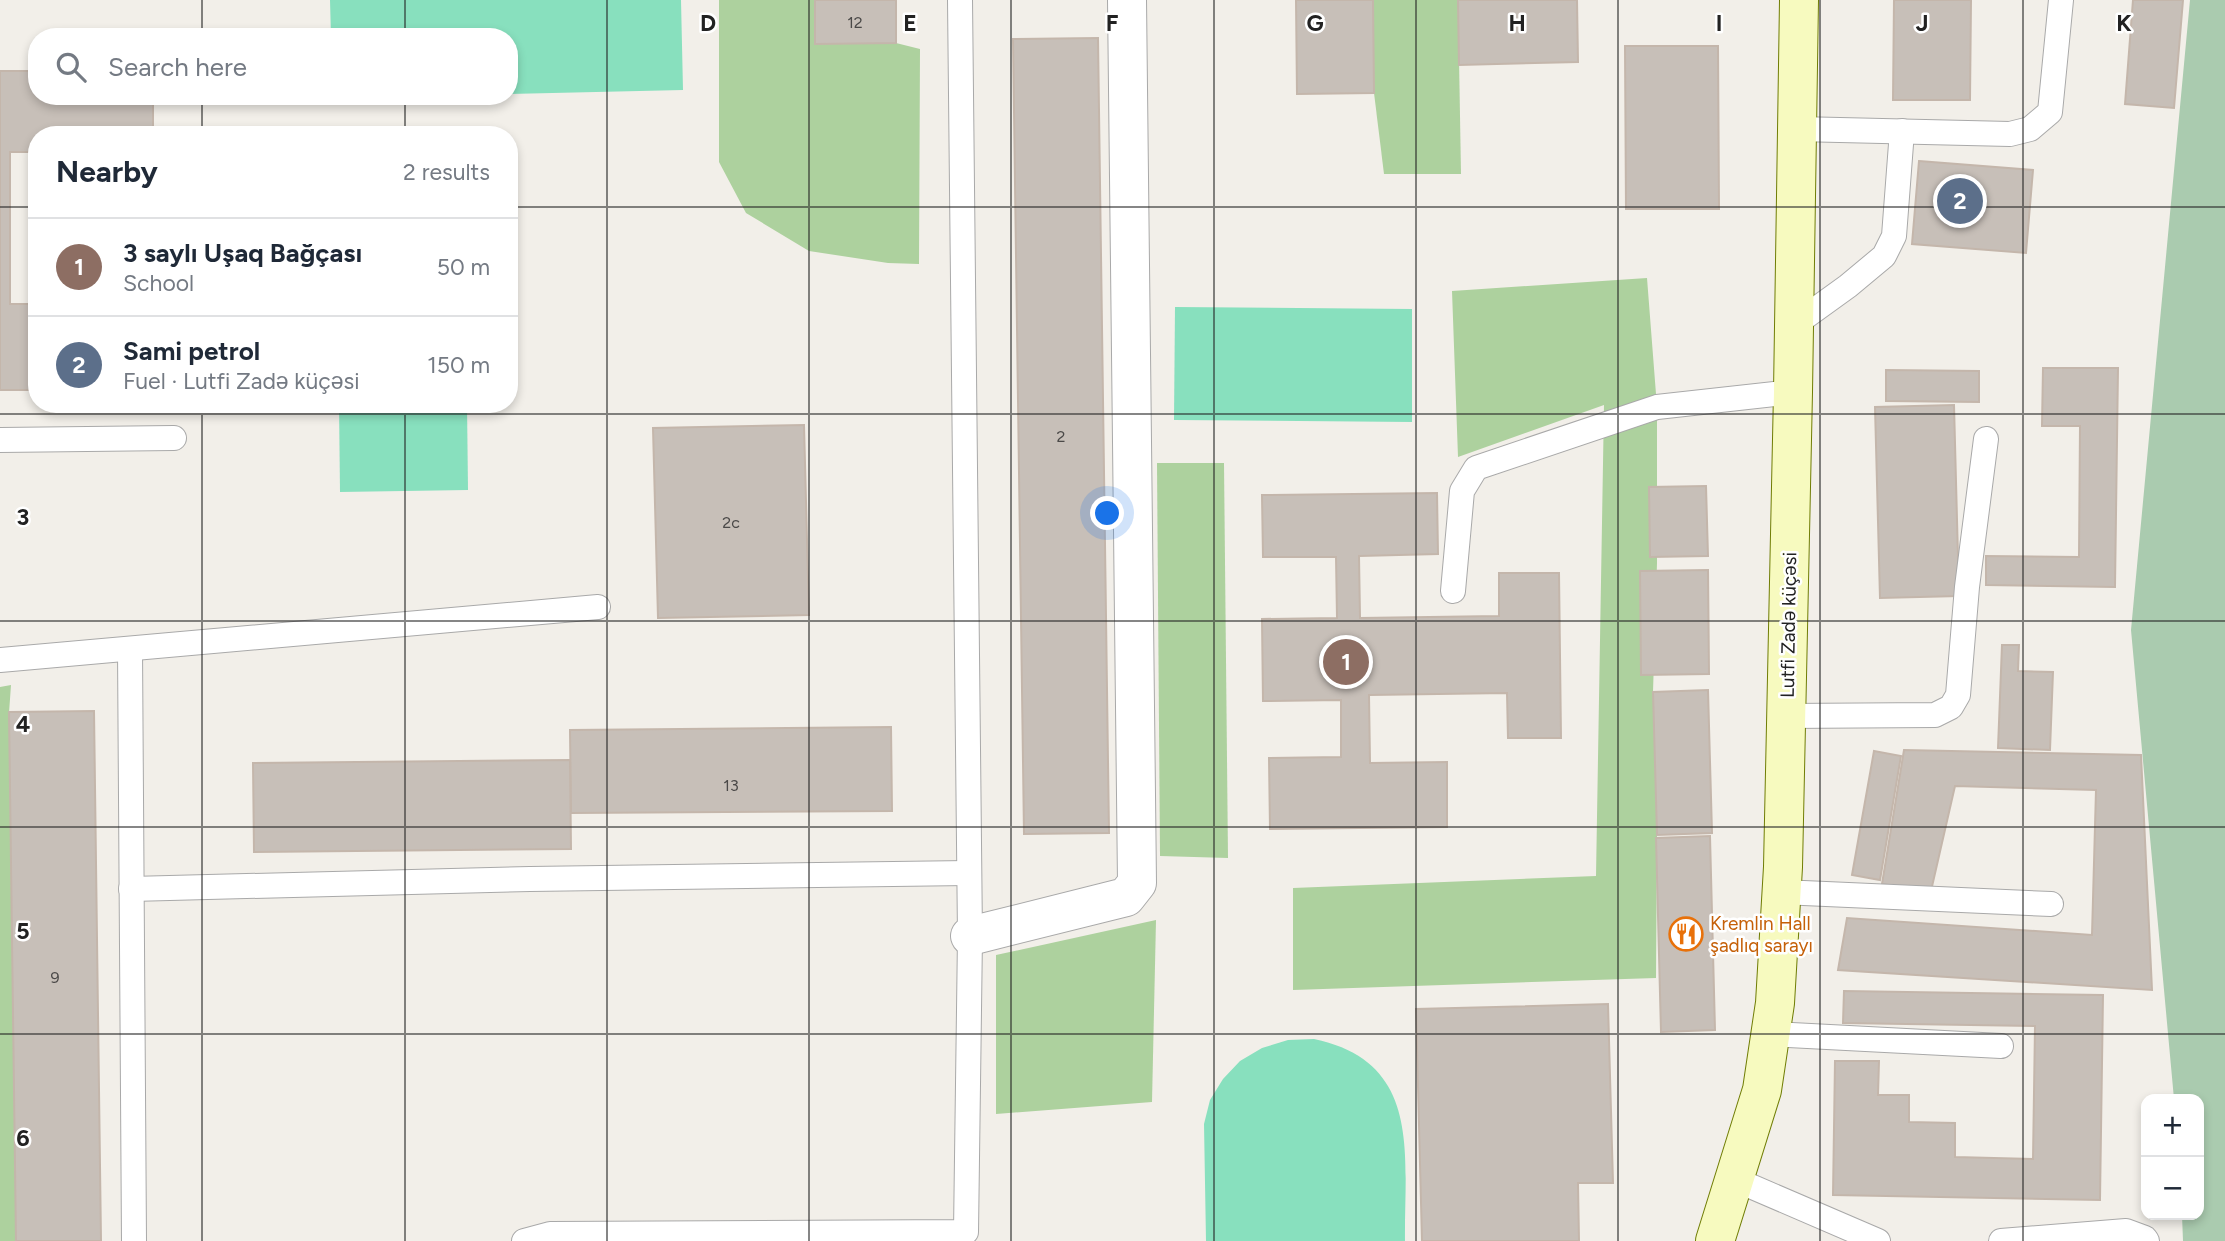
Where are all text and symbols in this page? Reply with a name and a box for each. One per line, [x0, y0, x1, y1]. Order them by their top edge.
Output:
text: D [700, 9, 716, 37]
text: E [903, 9, 917, 37]
text: F [1106, 9, 1119, 37]
text: G [1306, 9, 1324, 37]
text: H [1508, 9, 1526, 37]
text: I [1716, 9, 1722, 37]
text: J [1916, 9, 1928, 37]
text: K [2116, 9, 2132, 37]
house number: 12 [847, 13, 863, 32]
search box [28, 28, 518, 105]
icon: search [52, 48, 90, 86]
text: Search here [108, 51, 247, 83]
text: Nearby [56, 153, 158, 190]
text: 2 results [403, 158, 490, 186]
pin: 2 [1937, 175, 1983, 227]
text: 3 saylı Uşaq Bağçası [123, 237, 362, 269]
text: 1 [74, 253, 84, 281]
text: 50 m [437, 253, 490, 281]
text: School [123, 269, 194, 297]
text: Sami petrol [123, 335, 260, 367]
text: 2 [72, 351, 86, 379]
text: 150 m [427, 351, 490, 379]
text: Fuel · Lutfi Zadə küçəsi [123, 367, 360, 395]
house number: 2 [1057, 427, 1065, 446]
your location [1090, 496, 1124, 530]
text: 3 [17, 503, 29, 531]
house number: 2c [722, 513, 740, 532]
street label: Lutfi Zadə küçəsi [1776, 552, 1801, 698]
pin: 1 [1323, 636, 1369, 688]
text: 4 [16, 710, 30, 738]
house number: 13 [723, 776, 739, 795]
place label: Kremlin Hall şadlıq sarayı [1710, 912, 1813, 957]
restaurant icon: Kremlin Hall şadlıq sarayı [1667, 915, 1705, 953]
text: 5 [16, 917, 30, 945]
house number: 9 [50, 968, 60, 987]
map controls [2141, 1094, 2204, 1220]
button: + [2141, 1094, 2204, 1157]
text: 6 [16, 1124, 30, 1152]
button: − [2141, 1157, 2204, 1220]

